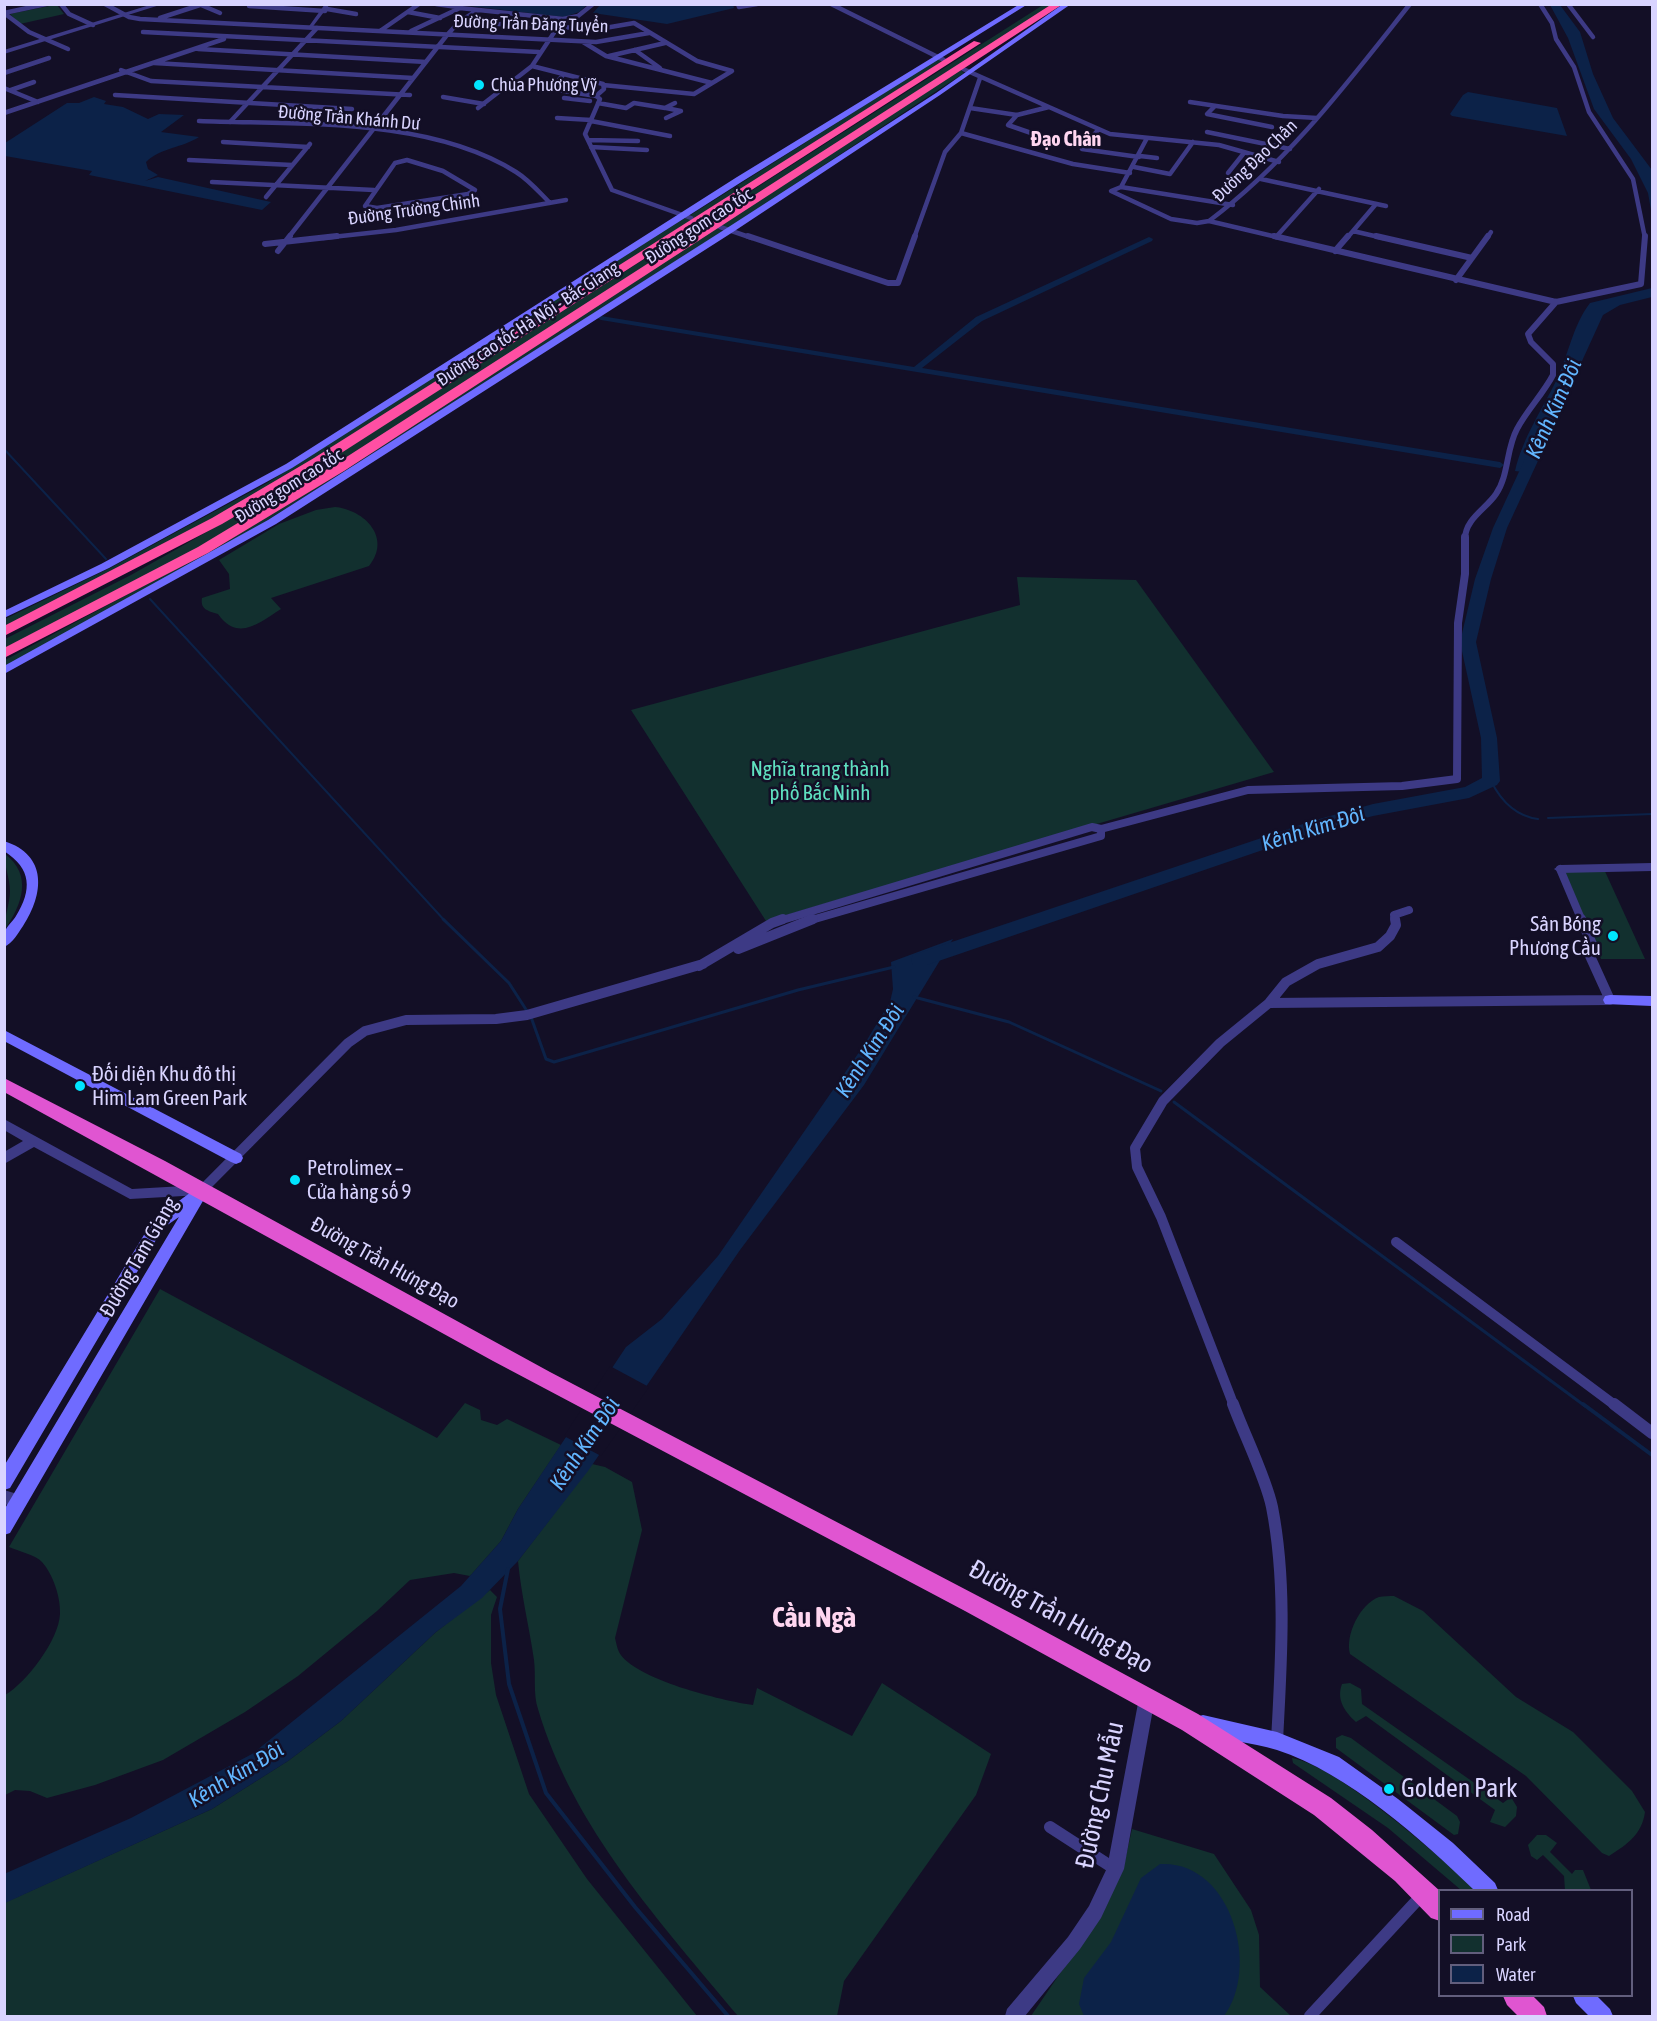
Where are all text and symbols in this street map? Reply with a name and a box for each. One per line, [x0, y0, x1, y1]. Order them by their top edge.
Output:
street label: Đường Trần Đăng Tuyển [453, 11, 609, 37]
place label: Chùa Phương Vỹ [491, 74, 597, 96]
marker: Chùa Phương Vỹ [472, 78, 486, 92]
street label: Đường Trần Khánh Dư [277, 101, 421, 135]
street label: Đường Đạo Chân [1208, 115, 1302, 207]
district label: Đạo Chân [1031, 128, 1101, 152]
street label: Đường gom cao tốc [641, 183, 757, 269]
street label: Đường Trường Chinh [347, 190, 481, 230]
street label: Đường cao tốc Hà Nội - Bắc Giang [433, 257, 623, 391]
water label: Kênh Kim Đôi [1520, 355, 1588, 463]
street label: Đường gom cao tốc [231, 444, 347, 528]
park label: Nghĩa trang thành phố Bắc Ninh [750, 756, 890, 806]
water label: Kênh Kim Đôi [1258, 801, 1368, 857]
place label: Sân Bóng Phương Cầu [1509, 911, 1601, 961]
marker: Sân Bóng Phương Cầu [1606, 929, 1620, 943]
water label: Kênh Kim Đôi [830, 999, 910, 1103]
place label: Đối diện Khu đô thị Him Lam Green Park [92, 1061, 247, 1111]
marker: Đối diện Khu đô thị Him Lam Green Park [73, 1079, 87, 1093]
place label: Petrolimex – Cửa hàng số 9 [307, 1155, 411, 1205]
marker: Petrolimex – Cửa hàng số 9 [288, 1173, 302, 1187]
street label: Đường Tam Giang [95, 1193, 183, 1321]
street label: Đường Trần Hưng Đạo [306, 1212, 464, 1314]
water label: Kênh Kim Đôi [544, 1393, 626, 1495]
street label: Đường Trần Hưng Đạo [963, 1553, 1159, 1681]
district label: Cầu Ngà [772, 1601, 856, 1635]
street label: Đường Chu Mẫu [1069, 1719, 1131, 1871]
water label: Kênh Kim Đôi [184, 1736, 288, 1814]
place label: Golden Park [1401, 1773, 1517, 1805]
marker: Golden Park [1382, 1782, 1396, 1796]
legend [1438, 1889, 1633, 1997]
text: Road [1496, 1904, 1530, 1925]
text: Park [1496, 1934, 1526, 1955]
text: Water [1496, 1964, 1535, 1985]

